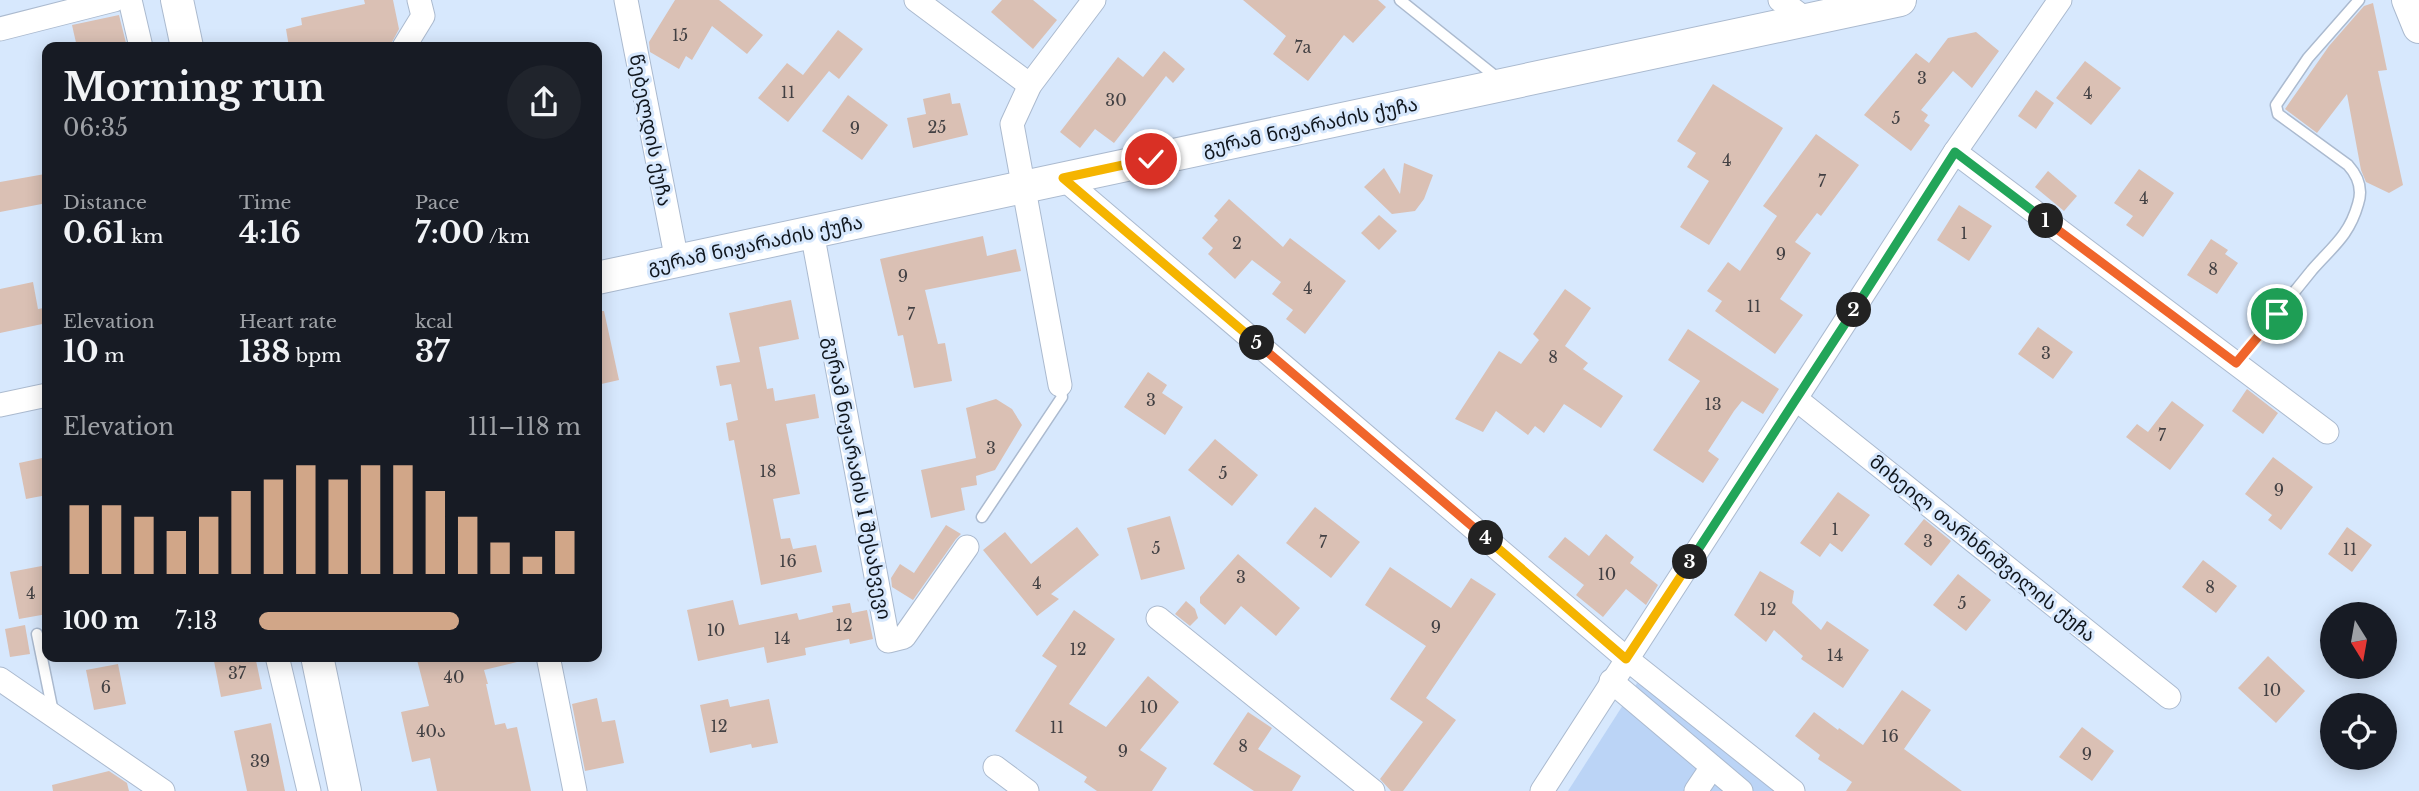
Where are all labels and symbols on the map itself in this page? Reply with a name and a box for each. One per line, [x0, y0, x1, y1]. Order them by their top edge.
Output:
house number: 15 [672, 25, 688, 45]
house number: 7a [1295, 37, 1312, 57]
street label: წებელდის ქუჩა [624, 52, 677, 208]
house number: 3 [1917, 68, 1927, 88]
house number: 11 [781, 82, 795, 102]
house number: 4 [2083, 83, 2093, 103]
house number: 30 [1105, 90, 1127, 110]
street label: გურამ ნიჟარაძის ქუჩა [1200, 92, 1420, 161]
house number: 5 [1891, 108, 1901, 128]
house number: 25 [928, 117, 946, 137]
house number: 9 [850, 118, 860, 138]
pin [1121, 129, 1181, 189]
house number: 4 [1722, 150, 1732, 170]
house number: 7 [1818, 171, 1827, 191]
house number: 4 [2139, 188, 2149, 208]
pin: 1 [2028, 204, 2064, 238]
street label: გურამ ნიჟარაძის ქუჩა [645, 210, 865, 279]
house number: 1 [1960, 223, 1968, 243]
house number: 2 [1232, 233, 1242, 253]
house number: 9 [1776, 244, 1786, 264]
house number: 8 [2208, 259, 2218, 279]
house number: 9 [898, 266, 908, 286]
house number: 4 [1303, 278, 1313, 298]
pin [2247, 284, 2307, 344]
pin: 2 [1836, 292, 1871, 328]
house number: 11 [1747, 296, 1761, 316]
house number: 7 [907, 304, 916, 324]
pin: 5 [1240, 326, 1274, 360]
street label: გურამ ნიჟარაძის I შესახვევი [819, 335, 896, 621]
house number: 3 [2041, 343, 2051, 363]
house number: 8 [1548, 347, 1558, 367]
house number: 3 [1146, 390, 1156, 410]
house number: 13 [1705, 394, 1722, 414]
house number: 7 [2158, 425, 2167, 445]
house number: 3 [986, 438, 996, 458]
street label: მიხეილ თარხნიშვილის ქუჩა [1864, 450, 2100, 647]
house number: 18 [760, 461, 776, 481]
house number: 5 [1218, 463, 1228, 483]
house number: 9 [2274, 480, 2284, 500]
house number: 1 [1831, 519, 1839, 539]
pin: 4 [1468, 520, 1504, 556]
house number: 3 [1923, 531, 1933, 551]
house number: 7 [1319, 532, 1328, 552]
house number: 5 [1151, 538, 1161, 558]
house number: 11 [2343, 539, 2357, 559]
pin: 3 [1672, 544, 1708, 580]
house number: 16 [779, 551, 797, 571]
house number: 10 [1598, 564, 1616, 584]
house number: 3 [1236, 567, 1246, 587]
house number: 4 [1032, 573, 1042, 593]
house number: 8 [2205, 577, 2215, 597]
house number: 4 [26, 583, 36, 603]
house number: 5 [1957, 593, 1967, 613]
house number: 12 [1760, 599, 1777, 619]
north arrow [2320, 602, 2398, 679]
house number: 12 [836, 615, 853, 635]
house number: 9 [1431, 617, 1441, 637]
house number: 10 [707, 620, 725, 640]
house number: 14 [774, 628, 790, 648]
house number: 12 [1070, 639, 1087, 659]
house number: 14 [1827, 645, 1843, 665]
house number: 37 [228, 663, 247, 683]
house number: 40 [444, 667, 464, 687]
house number: 6 [101, 677, 111, 697]
house number: 10 [2263, 680, 2281, 700]
house number: 10 [1140, 697, 1158, 717]
house number: 12 [711, 716, 728, 736]
house number: 11 [1050, 717, 1064, 737]
house number: 40ა [416, 721, 446, 741]
house number: 16 [1881, 726, 1899, 746]
house number: 8 [1238, 736, 1248, 756]
house number: 9 [1118, 741, 1128, 761]
house number: 9 [2082, 744, 2092, 764]
house number: 39 [250, 751, 270, 771]

